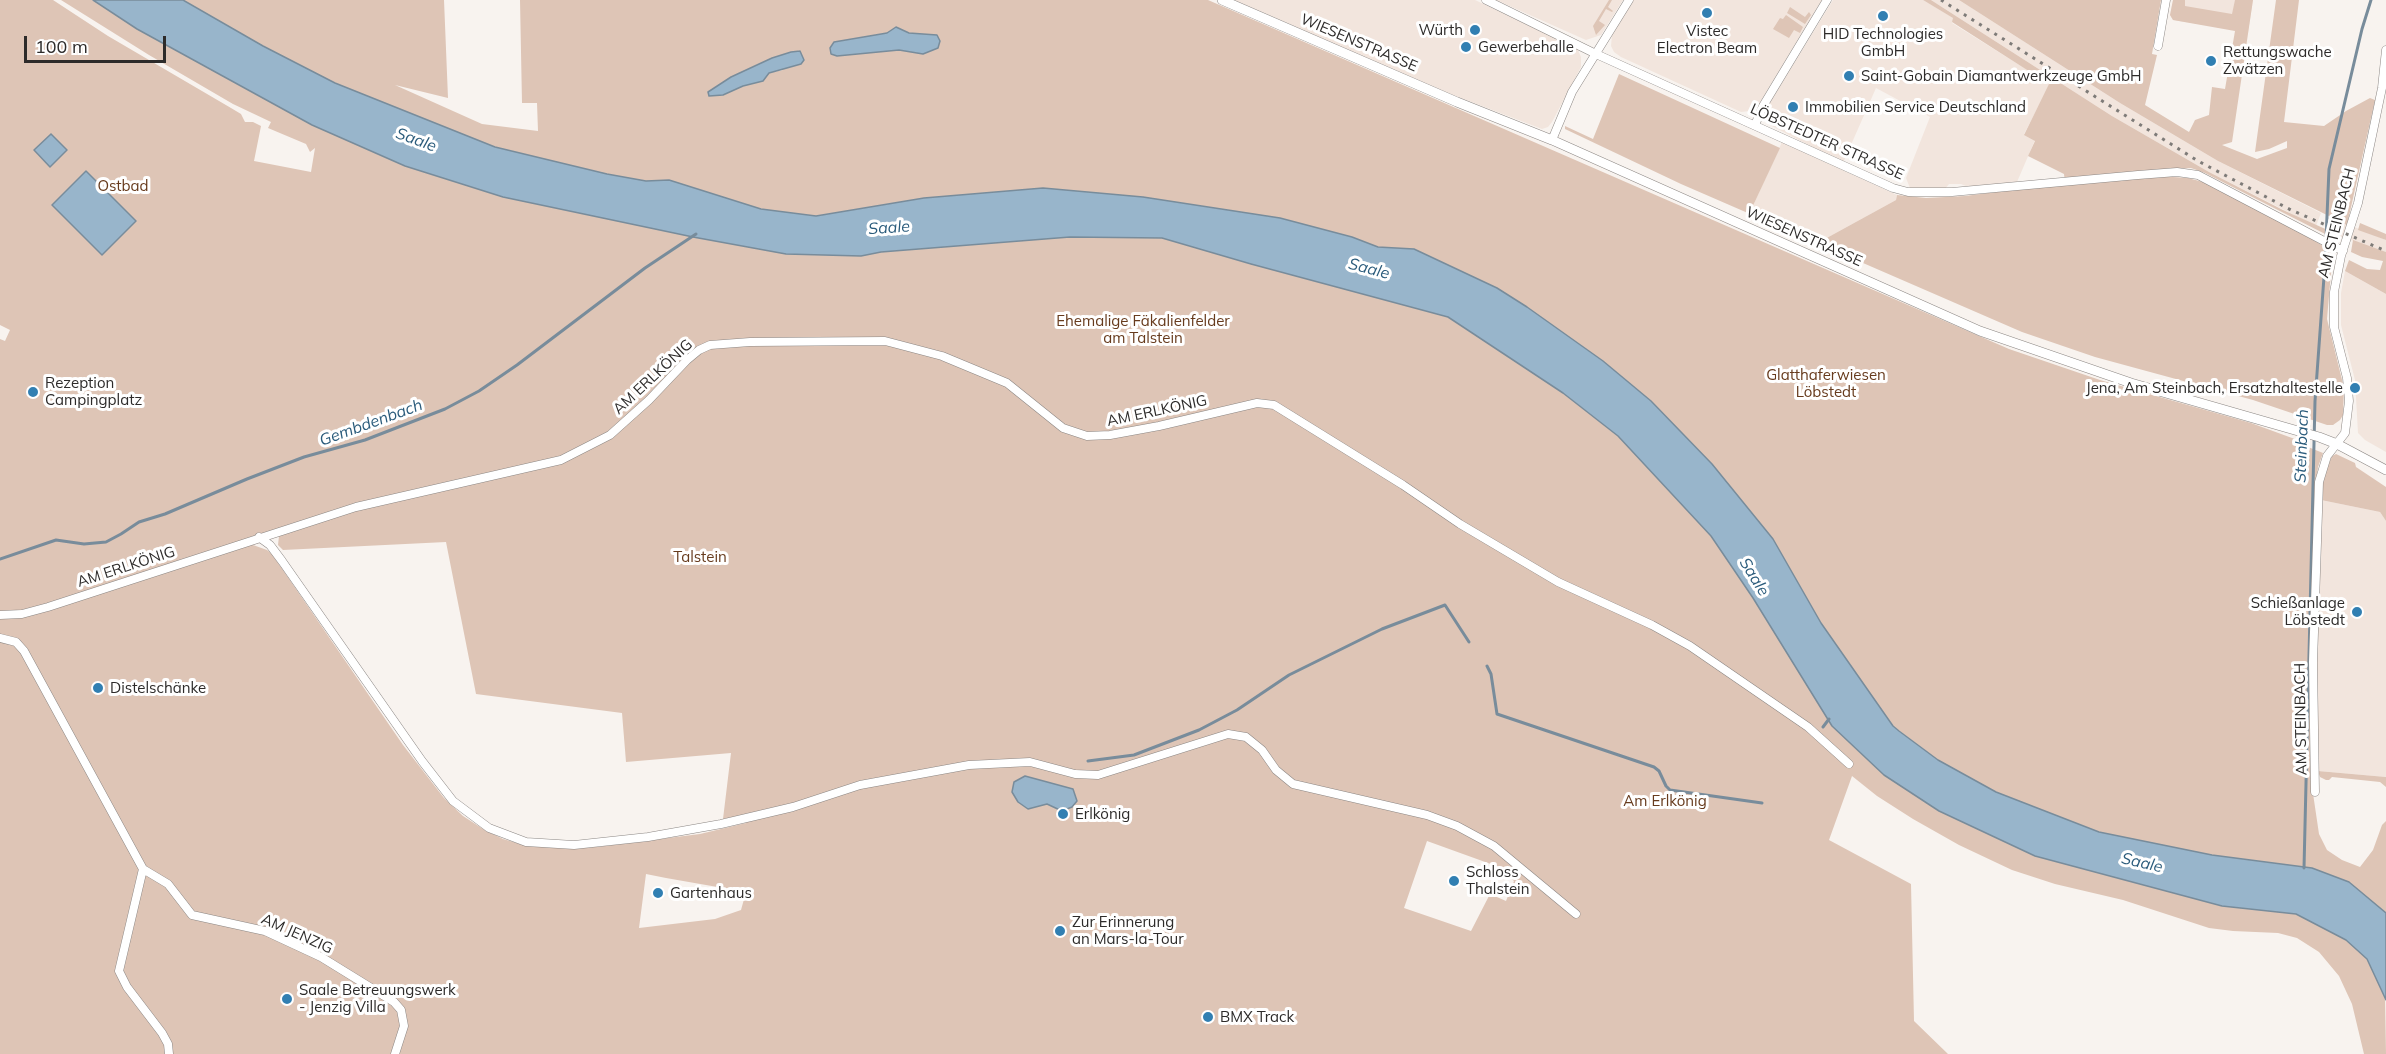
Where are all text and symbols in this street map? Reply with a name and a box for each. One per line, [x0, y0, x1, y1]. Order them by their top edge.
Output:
marker: Vistec Electron Beam [1700, 6, 1714, 20]
marker: HID Technologies GmbH [1876, 9, 1890, 23]
street label: WIESENSTRASSE [1298, 10, 1420, 76]
place label: Würth [1419, 21, 1463, 39]
place label: Vistec Electron Beam [1657, 22, 1757, 57]
marker: Würth [1468, 23, 1482, 37]
scale bar [27, 24, 170, 62]
place label: HID Technologies GmbH [1823, 25, 1943, 60]
text: 100 m [35, 35, 88, 58]
place label: Gewerbehalle [1478, 38, 1574, 56]
marker: Gewerbehalle [1459, 40, 1473, 54]
place label: Rettungswache Zwätzen [2223, 43, 2332, 78]
marker: Rettungswache Zwätzen [2204, 54, 2218, 68]
place label: Saint-Gobain Diamantwerkzeuge GmbH [1861, 67, 2141, 85]
marker: Saint-Gobain Diamantwerkzeuge GmbH [1842, 69, 1856, 83]
place label: Immobilien Service Deutschland [1805, 98, 2026, 116]
street label: LÖBSTEDTER STRASSE [1748, 100, 1906, 184]
marker: Immobilien Service Deutschland [1786, 100, 1800, 114]
water label: Saale [393, 124, 439, 156]
street label: AM STEINBACH [2315, 166, 2359, 280]
park label: Ostbad [97, 177, 149, 195]
street label: WIESENSTRASSE [1743, 203, 1865, 271]
water label: Saale [868, 217, 910, 239]
water label: Saale [1346, 254, 1392, 284]
park label: Ehemalige Fäkalienfelder am Talstein [1056, 312, 1230, 347]
street label: AM ERLKÖNIG [610, 336, 696, 418]
park label: Glatthaferwiesen Löbstedt [1766, 366, 1886, 401]
place label: Rezeption Campingplatz [45, 374, 142, 409]
place label: Jena, Am Steinbach, Ersatzhaltestelle [2086, 379, 2343, 397]
marker: Jena, Am Steinbach, Ersatzhaltestelle [2348, 381, 2362, 395]
marker: Rezeption Campingplatz [26, 385, 40, 399]
street label: AM ERLKÖNIG [1105, 392, 1209, 430]
water label: Gembdenbach [317, 395, 425, 451]
water label: Steinbach [2291, 409, 2313, 483]
street label: AM ERLKÖNIG [75, 543, 177, 591]
park label: Talstein [673, 548, 727, 566]
water label: Saale [1735, 554, 1773, 600]
place label: Schießanlage Löbstedt [2251, 594, 2345, 629]
marker: Schießanlage Löbstedt [2350, 605, 2364, 619]
street label: AM STEINBACH [2291, 663, 2311, 775]
place label: Distelschänke [110, 679, 206, 697]
marker: Distelschänke [91, 681, 105, 695]
park label: Am Erlkönig [1623, 792, 1707, 810]
place label: Erlkönig [1075, 805, 1130, 823]
marker: Erlkönig [1056, 807, 1070, 821]
water label: Saale [2120, 849, 2164, 877]
place label: Schloss Thalstein [1466, 863, 1529, 898]
marker: Schloss Thalstein [1447, 874, 1461, 888]
place label: Gartenhaus [670, 884, 752, 902]
marker: Gartenhaus [651, 886, 665, 900]
street label: AM JENZIG [258, 910, 336, 958]
place label: Zur Erinnerung an Mars-la-Tour [1072, 913, 1184, 948]
marker: Zur Erinnerung an Mars-la-Tour [1053, 924, 1067, 938]
place label: Saale Betreuungswerk - Jenzig Villa [299, 981, 456, 1016]
marker: Saale Betreuungswerk - Jenzig Villa [280, 992, 294, 1006]
place label: BMX Track [1220, 1008, 1294, 1026]
marker: BMX Track [1201, 1010, 1215, 1024]

